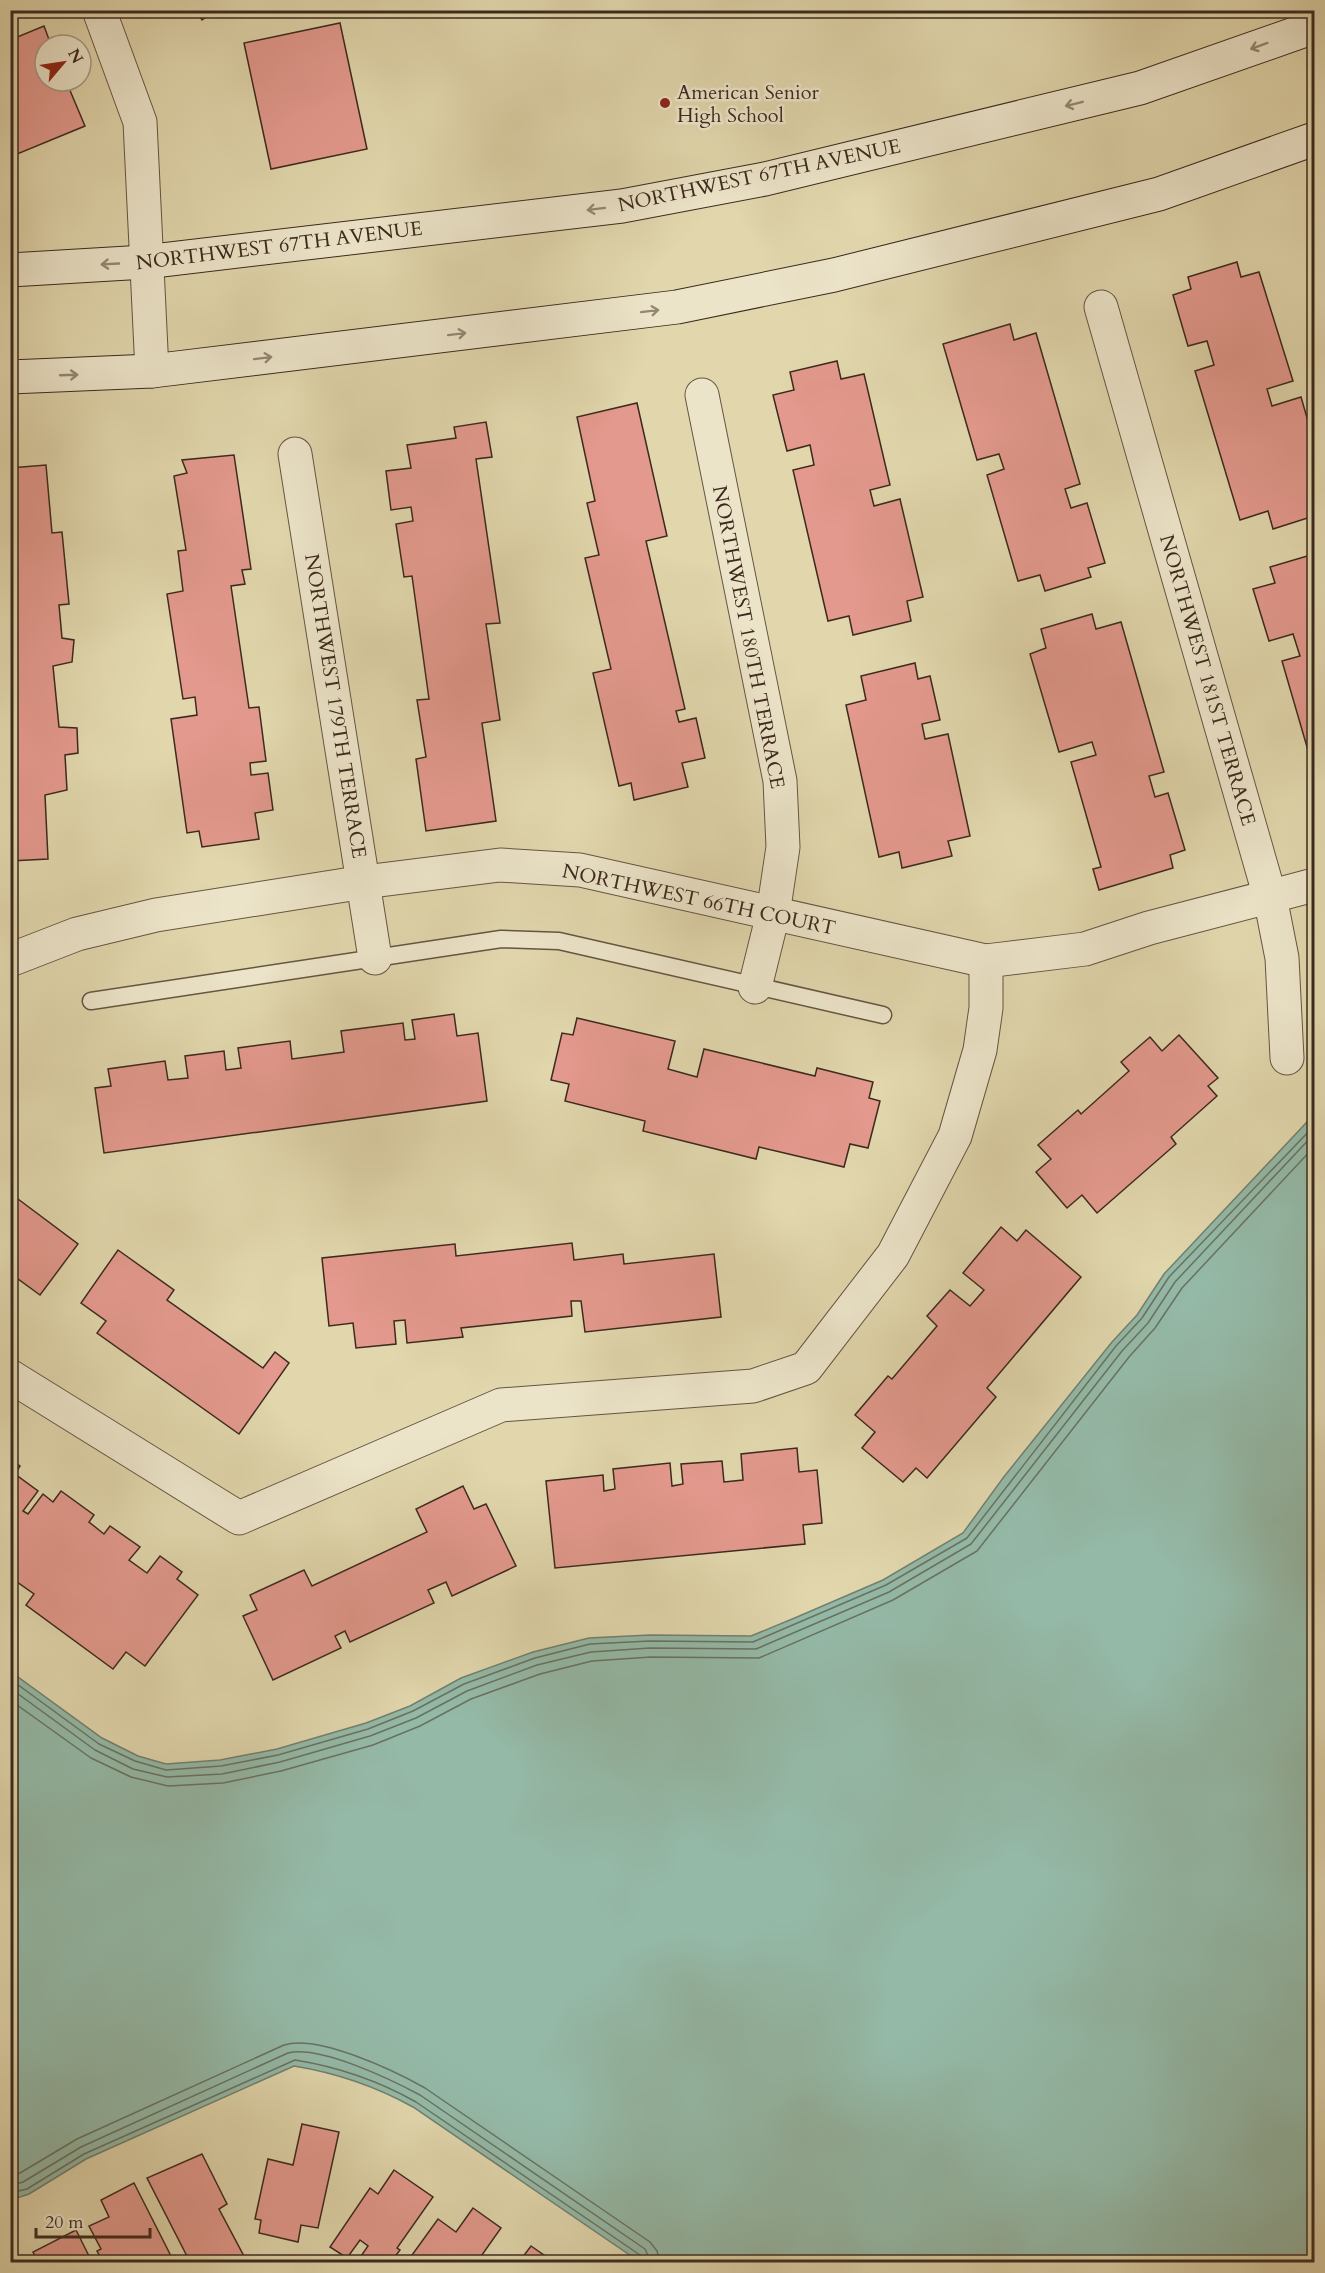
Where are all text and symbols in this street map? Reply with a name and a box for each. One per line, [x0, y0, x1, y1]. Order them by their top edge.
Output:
north arrow [33, 33, 93, 93]
one-way arrow [1250, 42, 1269, 53]
text: N [62, 45, 88, 68]
place label: American Senior High School [677, 79, 820, 129]
marker: American Senior High School [658, 96, 672, 110]
one-way arrow [1064, 99, 1083, 111]
street label: NORTHWEST 67TH AVENUE [615, 132, 903, 219]
one-way arrow [587, 203, 606, 214]
street label: NORTHWEST 67TH AVENUE [134, 215, 424, 276]
one-way arrow [101, 258, 121, 269]
one-way arrow [640, 305, 660, 316]
one-way arrow [446, 328, 466, 339]
one-way arrow [253, 352, 272, 363]
one-way arrow [58, 369, 78, 380]
street label: NORTHWEST 180TH TERRACE [706, 483, 791, 791]
street label: NORTHWEST 181ST TERRACE [1153, 532, 1262, 829]
street label: NORTHWEST 179TH TERRACE [298, 552, 373, 860]
street label: NORTHWEST 66TH COURT [560, 857, 838, 942]
scale bar [36, 2201, 150, 2239]
text: 20 m [45, 2210, 84, 2235]

